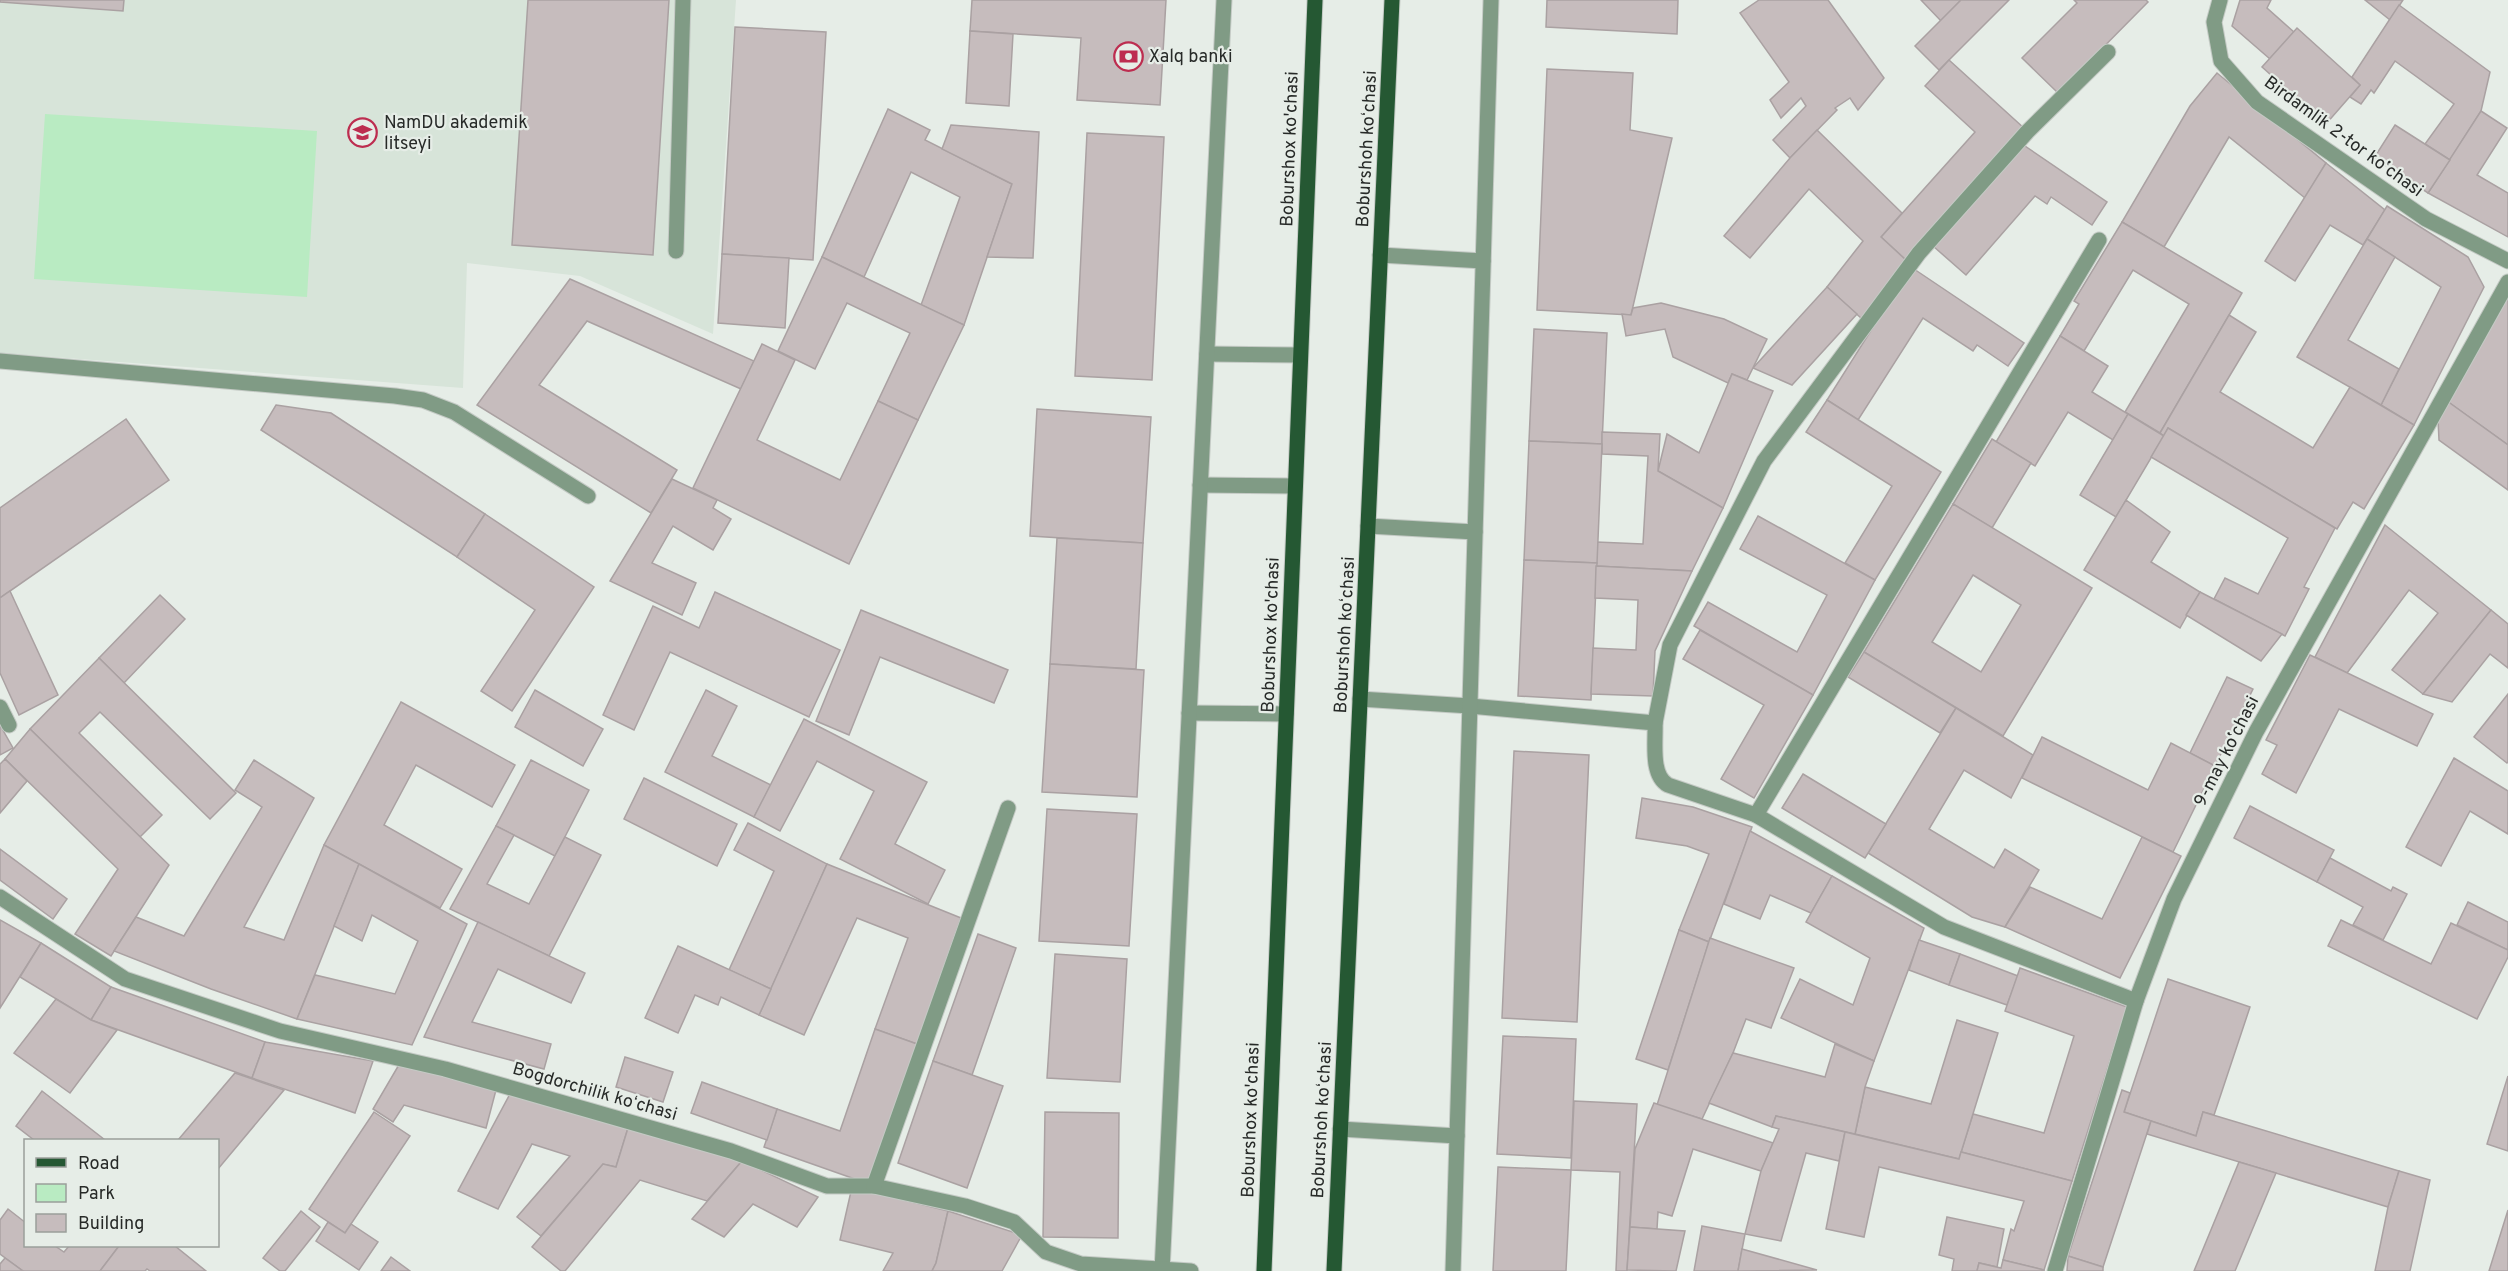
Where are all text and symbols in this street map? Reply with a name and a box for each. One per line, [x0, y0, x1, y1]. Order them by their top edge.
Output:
bank icon: Xalq banki [1112, 40, 1144, 72]
place label: Xalq banki [1149, 46, 1233, 69]
street label: Boburshoh koʻchasi [1352, 70, 1383, 228]
street label: Boburshox ko'chasi [1276, 71, 1305, 227]
street label: Birdamlik 2-tor koʼchasi [2259, 72, 2427, 203]
place label: NamDU akademik litseyi [384, 112, 528, 156]
school or university icon: NamDU akademik litseyi [347, 116, 379, 148]
street label: Boburshoh koʻchasi [1330, 556, 1361, 714]
street label: Boburshox ko'chasi [1257, 557, 1286, 713]
street label: 9-may koʼchasi [2190, 692, 2265, 811]
street label: Boburshoh koʻchasi [1307, 1041, 1338, 1199]
street label: Boburshox ko'chasi [1237, 1042, 1266, 1198]
street label: Bogdorchilik koʻchasi [509, 1058, 680, 1127]
legend [24, 1139, 219, 1247]
text: Road [78, 1153, 120, 1176]
text: Park [78, 1183, 115, 1206]
text: Building [78, 1213, 144, 1236]

